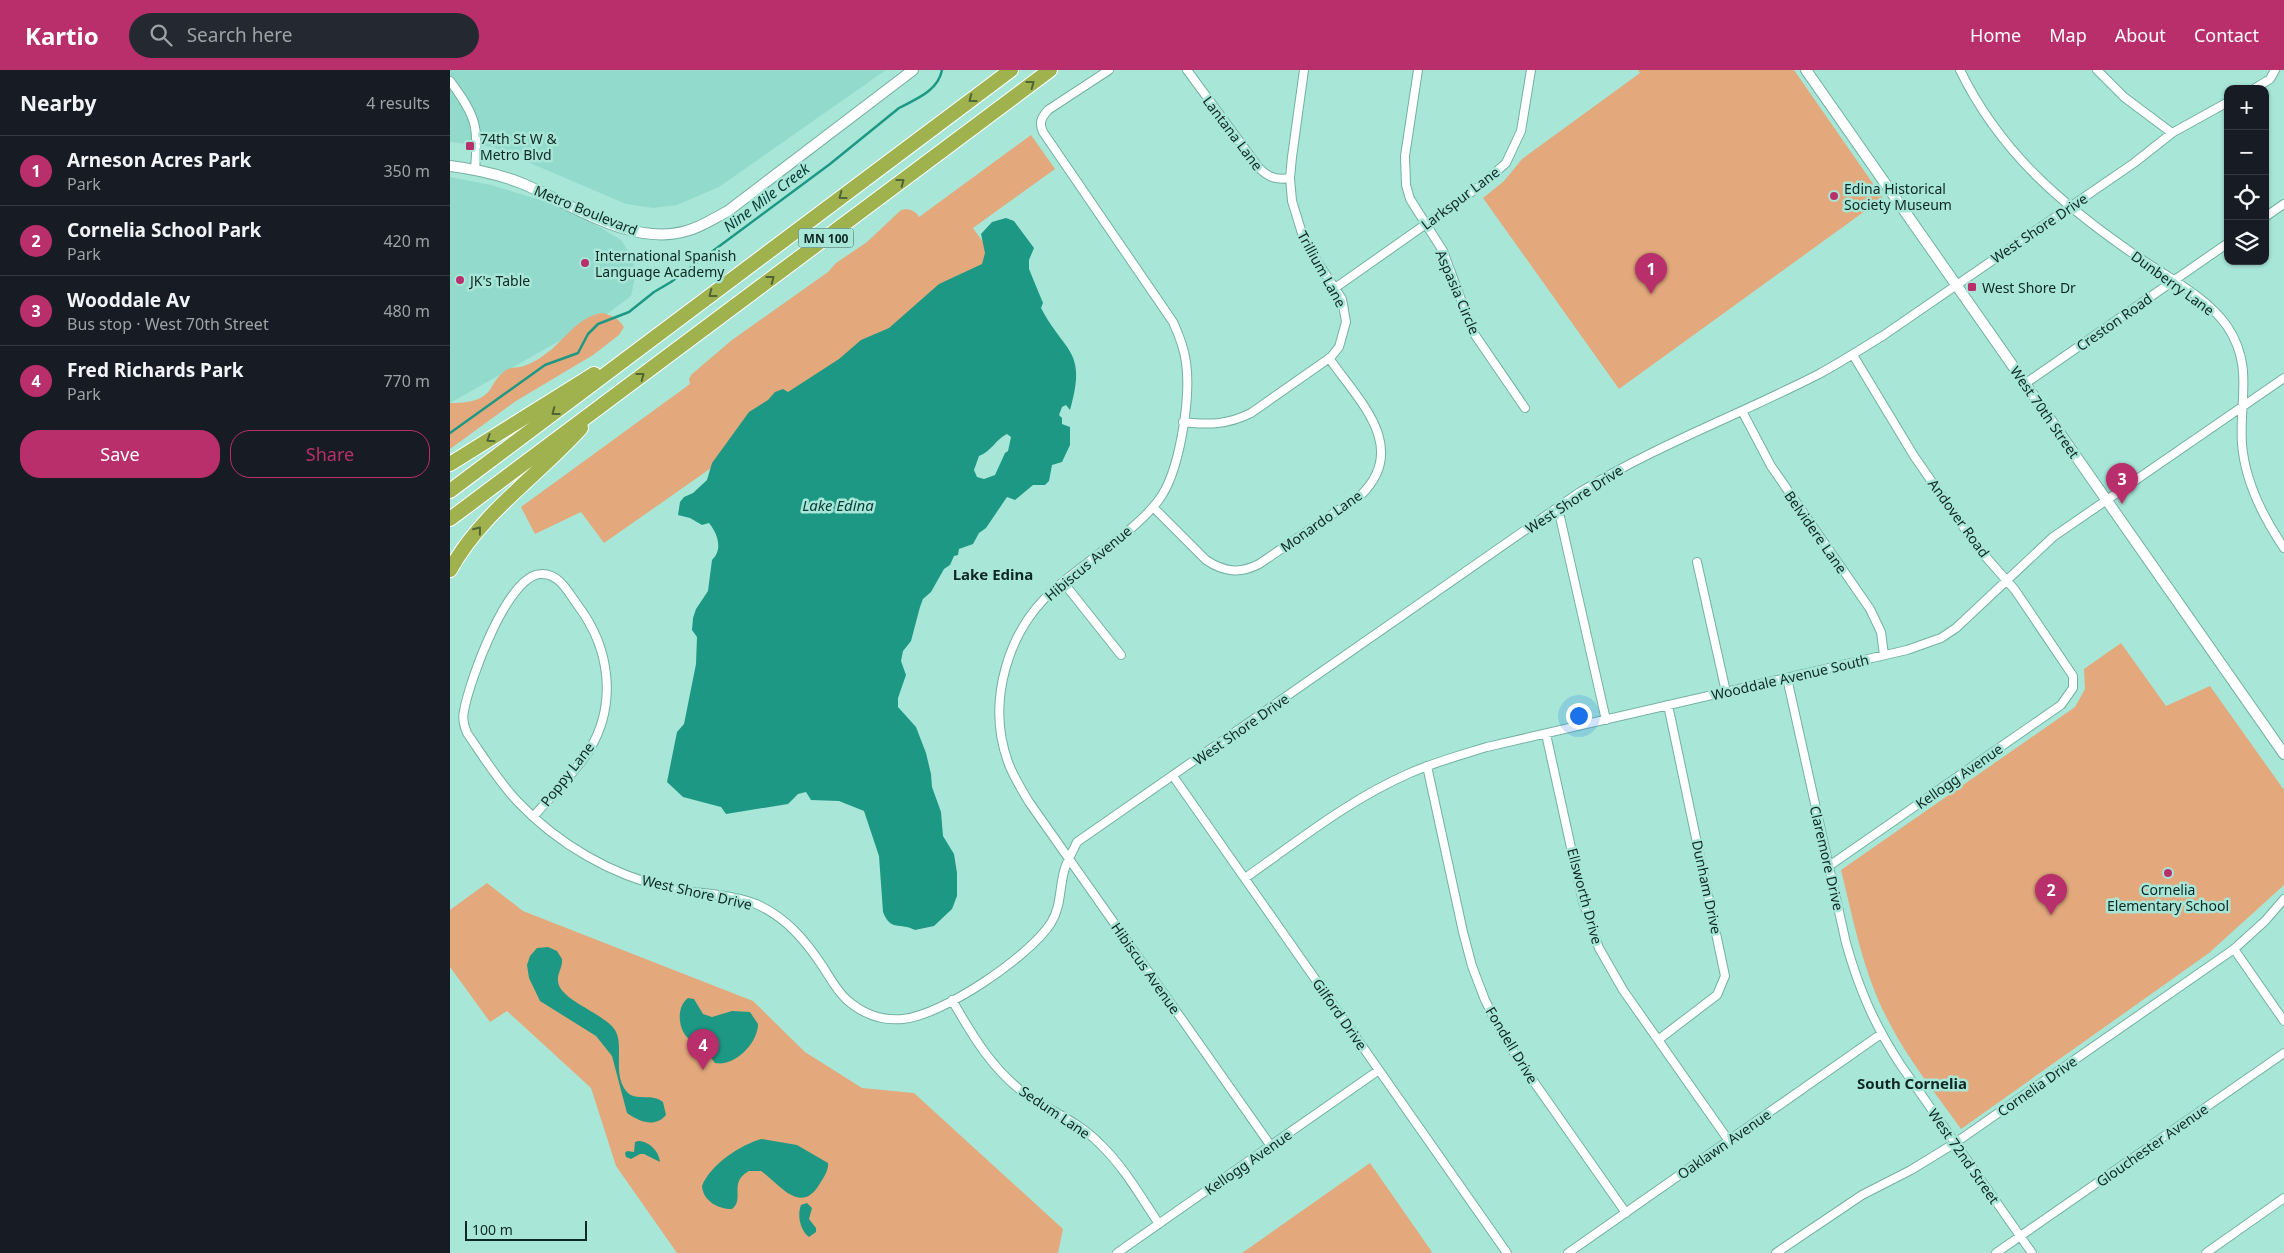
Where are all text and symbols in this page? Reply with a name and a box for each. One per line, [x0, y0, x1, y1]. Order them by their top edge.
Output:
search box [129, 13, 479, 58]
text: Kartio [25, 19, 99, 52]
icon: search [147, 21, 175, 49]
text: Search here [187, 22, 292, 48]
text: Home [1970, 23, 2021, 47]
text: Map [2049, 23, 2087, 47]
text: About [2115, 23, 2166, 47]
text: Contact [2194, 23, 2259, 47]
one-way arrow [1025, 82, 1034, 90]
map controls [2224, 85, 2269, 265]
button: + [2224, 85, 2269, 130]
text: Nearby [20, 89, 96, 117]
text: 4 results [366, 92, 430, 114]
street label: Lantana Lane [1199, 92, 1267, 174]
one-way arrow [968, 93, 978, 102]
place label: 74th St W & Metro Blvd [480, 129, 557, 164]
button: − [2224, 130, 2269, 175]
marker: 74th St W & Metro Blvd [464, 140, 476, 152]
text: Arneson Acres Park [67, 147, 251, 173]
water label: Nine Mile Creek [719, 158, 814, 236]
text: 1 [31, 160, 41, 182]
text: 350 m [383, 160, 430, 182]
street label: Larkspur Lane [1417, 162, 1503, 234]
text: Park [67, 173, 101, 195]
button: locate [2224, 175, 2269, 220]
one-way arrow [895, 179, 904, 187]
place label: Edina Historical Society Museum [1844, 179, 1952, 214]
street label: Metro Boulevard [532, 181, 640, 239]
street label: West Shore Drive [1987, 189, 2091, 267]
one-way arrow [838, 190, 848, 199]
marker: Edina Historical Society Museum [1828, 190, 1840, 202]
text: Cornelia School Park [67, 217, 261, 243]
button: layers [2224, 220, 2269, 265]
street label: Trillium Lane [1293, 227, 1351, 311]
road number: MN 100 [798, 228, 854, 248]
text: 2 [31, 230, 41, 252]
text: 420 m [383, 230, 430, 252]
text: Park [67, 243, 101, 265]
place label: International Spanish Language Academy [595, 246, 736, 281]
street label: Dunberry Lane [2128, 246, 2218, 320]
street label: Aspasia Circle [1432, 247, 1484, 337]
pin: 1 [1635, 253, 1667, 294]
marker: International Spanish Language Academy [579, 257, 591, 269]
place label: JK's Table [468, 271, 530, 290]
marker: JK's Table [454, 274, 466, 286]
one-way arrow [765, 276, 775, 285]
place label: West Shore Dr [1982, 278, 2076, 297]
marker: West Shore Dr [1966, 281, 1978, 293]
text: Wooddale Av [67, 287, 190, 313]
one-way arrow [709, 288, 718, 296]
street label: Creston Road [2072, 289, 2156, 355]
text: 3 [31, 300, 41, 322]
text: 480 m [383, 300, 430, 322]
text: Bus stop · West 70th Street [67, 313, 269, 335]
text: Fred Richards Park [67, 357, 244, 383]
street label: West 70th Street [2006, 362, 2084, 462]
text: 4 [31, 370, 41, 392]
text: 770 m [383, 370, 430, 392]
one-way arrow [635, 374, 644, 382]
text: Park [67, 383, 101, 405]
one-way arrow [552, 406, 561, 414]
button: Save [20, 430, 220, 478]
button: Share [230, 430, 430, 478]
one-way arrow [486, 433, 495, 443]
street label: West Shore Drive [1522, 460, 1626, 538]
pin: 3 [2106, 463, 2138, 504]
street label: Andover Road [1924, 475, 1994, 561]
street label: Monardo Lane [1276, 486, 1366, 556]
street label: Belvidere Lane [1781, 487, 1852, 577]
water label: Lake Edina [802, 495, 874, 515]
street label: Hibiscus Avenue [1041, 521, 1135, 605]
one-way arrow [473, 527, 482, 536]
district label: Lake Edina [953, 564, 1033, 584]
street label: Wooddale Avenue South [1709, 650, 1871, 704]
street label: West Shore Drive [1189, 689, 1293, 769]
your location [1566, 703, 1592, 729]
street label: Poppy Lane [536, 738, 598, 810]
street label: Kellogg Avenue [1912, 739, 2006, 813]
street label: Claremore Drive [1806, 804, 1848, 912]
street label: Dunham Drive [1688, 838, 1726, 936]
street label: Ellsworth Drive [1563, 846, 1607, 946]
marker: Cornelia Elementary School [2162, 867, 2174, 879]
street label: West Shore Drive [640, 870, 754, 914]
pin: 2 [2035, 874, 2067, 915]
place label: Cornelia Elementary School [2107, 880, 2229, 915]
street label: Hibiscus Avenue [1107, 918, 1185, 1018]
street label: Gilford Drive [1308, 975, 1372, 1054]
street label: Fondell Drive [1482, 1003, 1542, 1087]
pin: 4 [687, 1029, 719, 1070]
street label: Cornelia Drive [1993, 1051, 2081, 1120]
district label: South Cornelia [1857, 1073, 1967, 1093]
street label: Sedum Lane [1016, 1081, 1094, 1143]
street label: Glouchester Avenue [2092, 1099, 2212, 1191]
street label: Oaklawn Avenue [1673, 1105, 1775, 1183]
street label: West 72nd Street [1924, 1105, 2004, 1207]
street label: Kellogg Avenue [1201, 1125, 1295, 1199]
scale bar [465, 1218, 588, 1241]
text: 100 m [472, 1220, 513, 1239]

